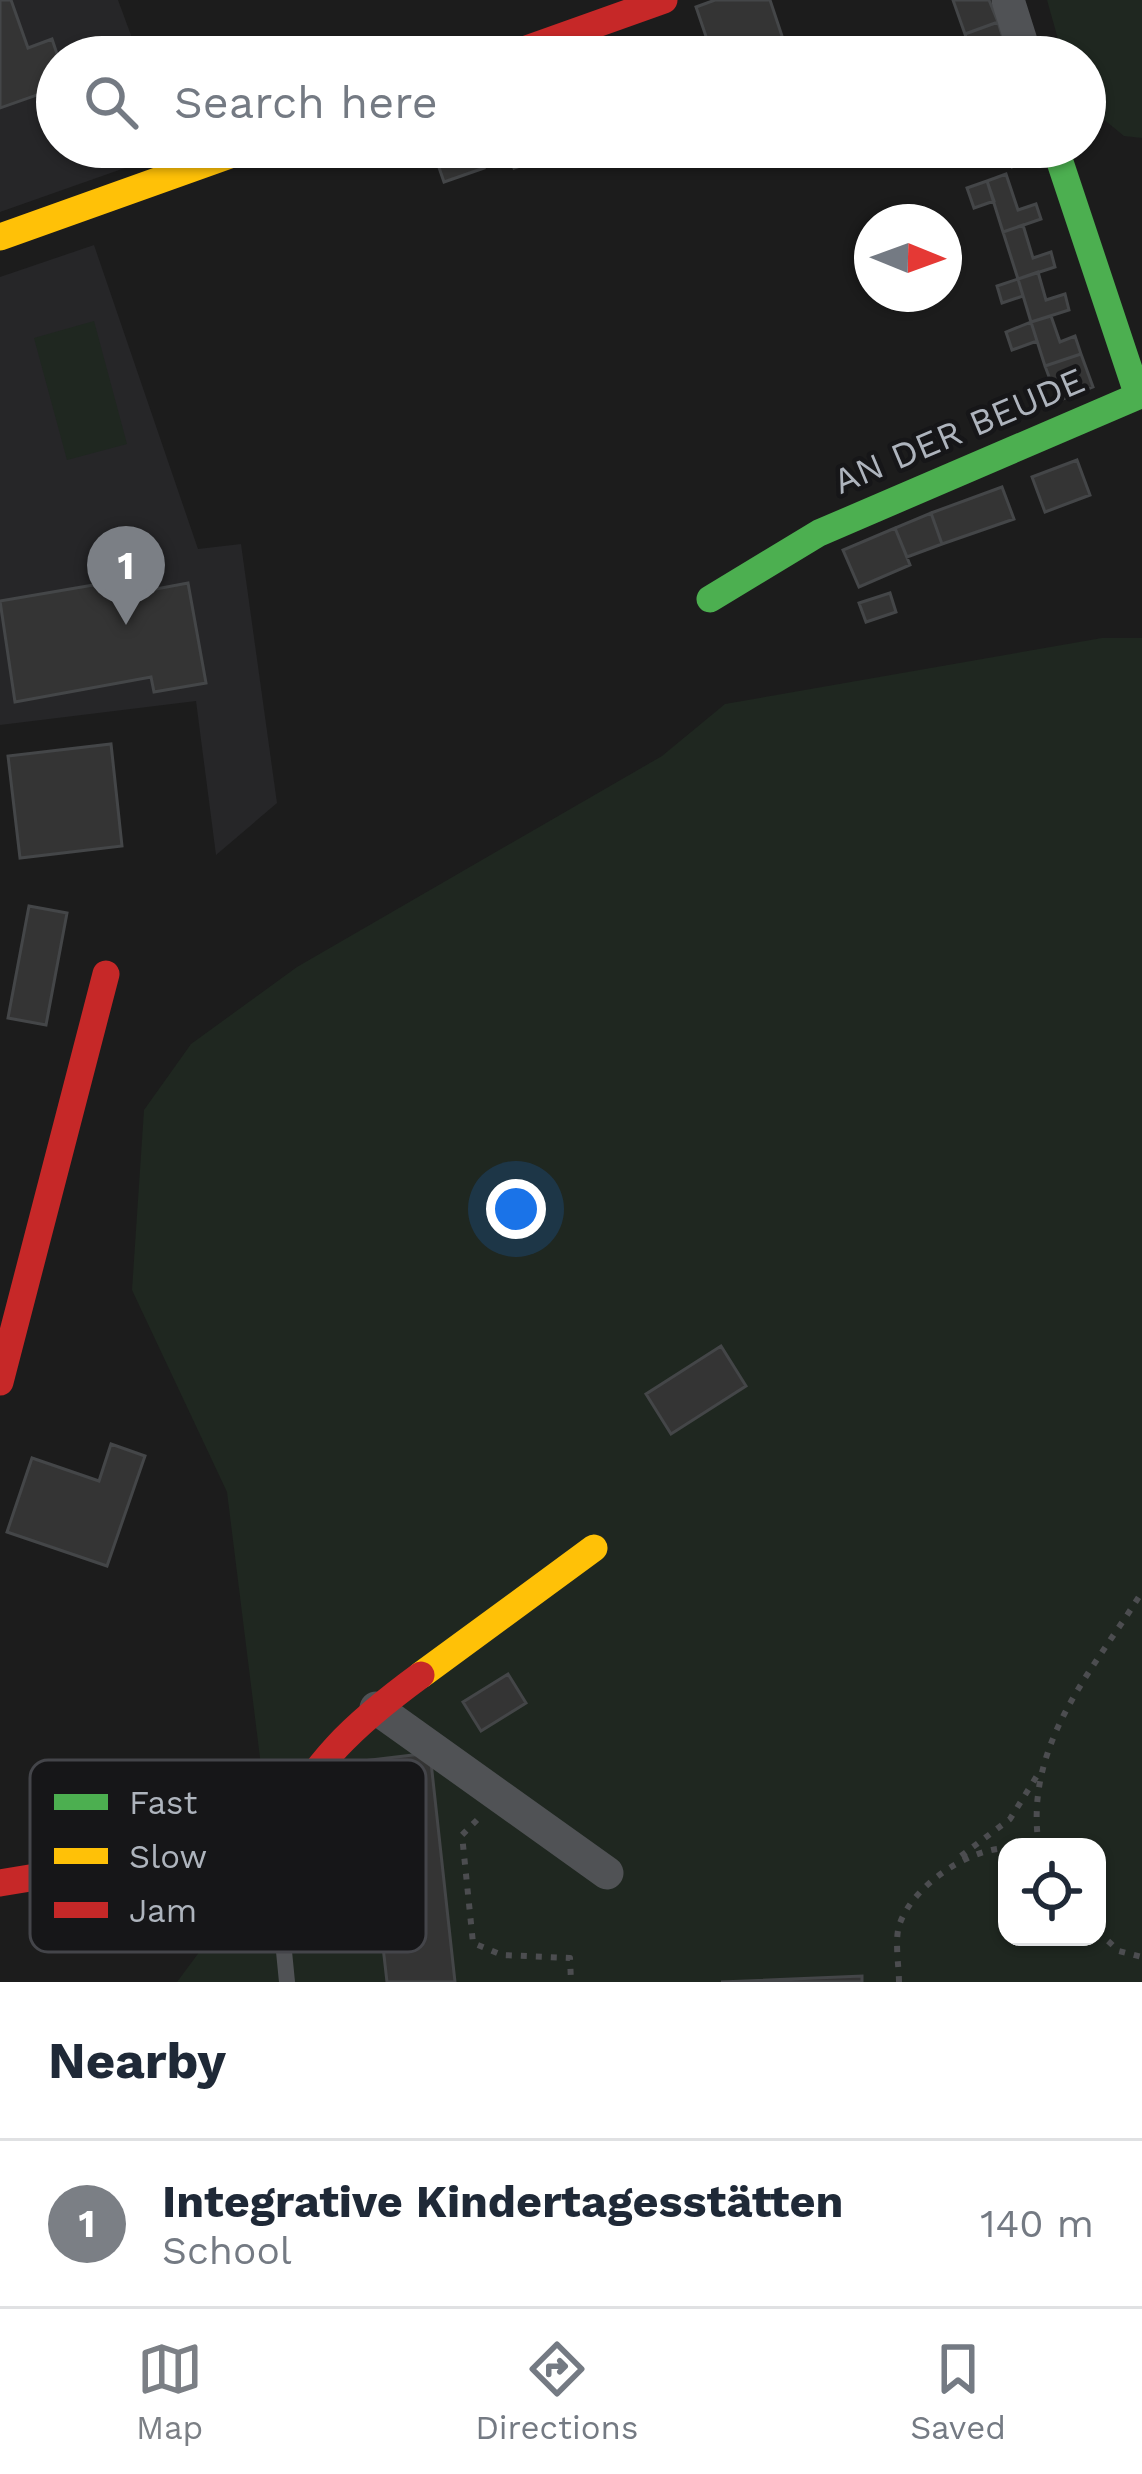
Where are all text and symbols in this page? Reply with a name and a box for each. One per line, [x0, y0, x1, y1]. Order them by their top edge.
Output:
search box [36, 36, 1106, 168]
icon: search [78, 69, 144, 135]
text: Search here [174, 76, 438, 129]
north arrow [854, 204, 962, 312]
street label: AN DER BEUDE [827, 359, 1091, 503]
pin: 1 [87, 526, 165, 625]
your location [486, 1179, 546, 1239]
legend [30, 1760, 426, 1952]
text: Fast [129, 1783, 198, 1822]
text: Slow [129, 1837, 207, 1876]
map controls [998, 1838, 1106, 1946]
button: locate [998, 1838, 1106, 1946]
text: Jam [129, 1891, 197, 1930]
text: Nearby [48, 2031, 226, 2090]
text: Integrative Kindertagesstätten [162, 2175, 843, 2228]
text: 1 [79, 2201, 95, 2246]
text: 140 m [980, 2201, 1094, 2246]
text: School [162, 2228, 292, 2273]
tab: Map [136, 2336, 203, 2447]
tab: Directions [475, 2336, 638, 2447]
tab: Saved [910, 2336, 1006, 2447]

